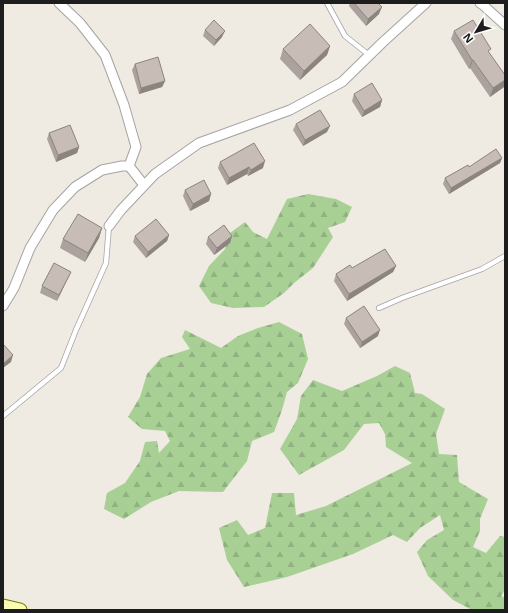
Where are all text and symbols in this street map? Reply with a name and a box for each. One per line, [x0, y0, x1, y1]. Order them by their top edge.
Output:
north arrow [456, 12, 496, 52]
text: N [459, 30, 476, 47]

